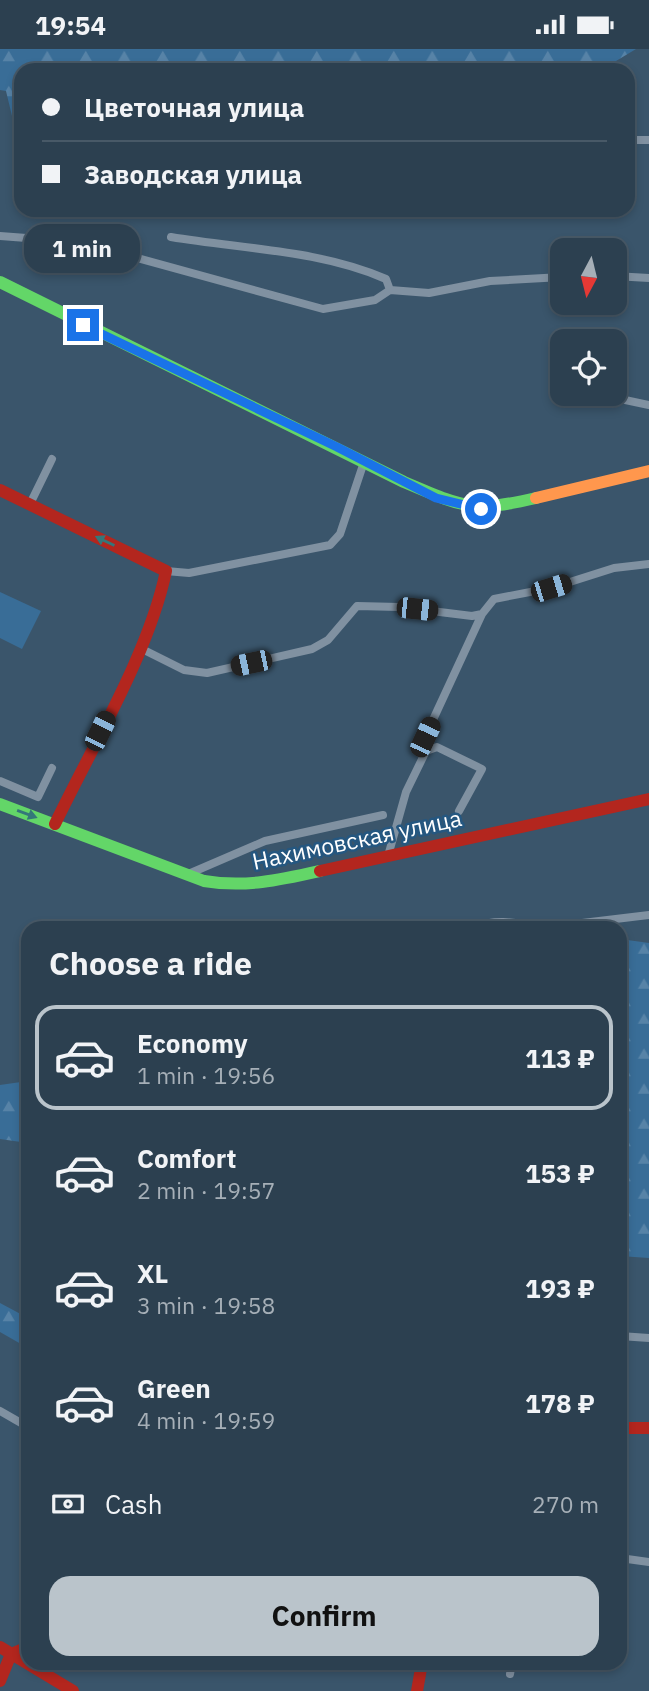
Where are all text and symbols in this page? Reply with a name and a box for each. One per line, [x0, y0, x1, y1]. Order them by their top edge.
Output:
text: 19:54 [35, 8, 106, 42]
text: Цветочная улица [84, 90, 304, 124]
text: Заводская улица [84, 157, 302, 191]
callout: 1 min [25, 223, 141, 273]
text: 1 min [52, 233, 112, 263]
north arrow [550, 238, 626, 315]
map controls [550, 238, 627, 406]
route end [67, 309, 99, 341]
button: locate [550, 329, 627, 406]
route start [465, 493, 497, 525]
one-way arrow [95, 535, 115, 546]
car [528, 572, 575, 604]
car [396, 596, 439, 622]
car [229, 648, 274, 678]
car [82, 708, 119, 754]
car [407, 714, 444, 760]
street label: Нахимовская улица [249, 802, 464, 876]
one-way arrow [17, 809, 38, 820]
text: Choose a ride [49, 942, 252, 984]
icon: car [53, 1026, 116, 1089]
text: Economy [137, 1026, 248, 1060]
text: 113 ₽ [525, 1041, 595, 1075]
text: 1 min · 19:56 [137, 1060, 275, 1090]
icon: car [53, 1141, 116, 1204]
text: Comfort [137, 1141, 236, 1175]
text: 153 ₽ [525, 1156, 595, 1190]
text: 2 min · 19:57 [137, 1175, 275, 1205]
icon: car [53, 1256, 116, 1319]
text: XL [137, 1256, 168, 1290]
text: 193 ₽ [525, 1271, 595, 1305]
text: 3 min · 19:58 [137, 1290, 275, 1320]
icon: car [53, 1371, 116, 1434]
text: Green [137, 1371, 211, 1405]
text: 178 ₽ [525, 1386, 595, 1420]
text: 4 min · 19:59 [137, 1405, 275, 1435]
icon: cash [49, 1485, 87, 1523]
text: Cash [105, 1487, 162, 1521]
text: 270 m [532, 1489, 599, 1519]
button: Confirm [49, 1576, 599, 1656]

